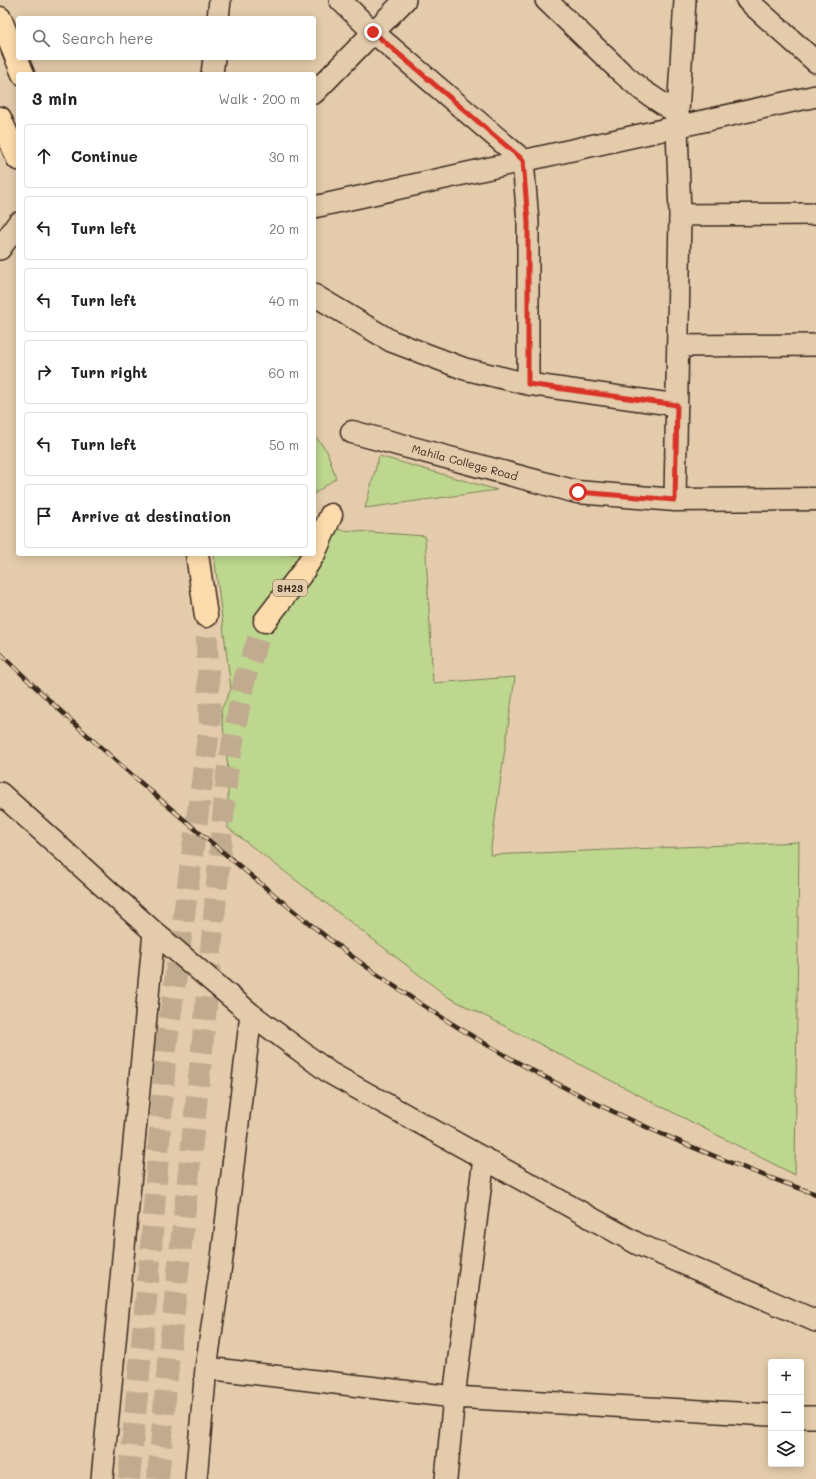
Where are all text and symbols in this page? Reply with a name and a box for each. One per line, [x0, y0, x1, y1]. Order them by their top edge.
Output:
search box [16, 16, 316, 60]
route end [364, 23, 382, 41]
icon: search [30, 27, 52, 49]
text: Search here [62, 28, 153, 48]
text: 3 min [32, 87, 77, 109]
text: Walk · 200 m [219, 90, 300, 107]
icon: ahead [33, 145, 55, 167]
text: Continue [71, 146, 138, 166]
text: 30 m [269, 148, 299, 165]
icon: left [33, 217, 55, 239]
text: Turn left [71, 218, 136, 238]
text: 20 m [269, 220, 299, 237]
icon: left [33, 289, 55, 311]
text: Turn left [71, 290, 136, 310]
text: 40 m [269, 292, 299, 309]
icon: right [33, 361, 55, 383]
text: Turn right [71, 362, 148, 382]
text: 60 m [269, 364, 299, 381]
icon: left [33, 433, 55, 455]
text: Turn left [71, 434, 136, 454]
text: 50 m [269, 436, 299, 453]
street label: Mahila College Road [410, 441, 520, 483]
route start [569, 483, 587, 501]
icon: arrive [33, 505, 55, 527]
text: Arrive at destination [71, 506, 231, 526]
road number: SH23 [273, 580, 307, 596]
map controls [768, 1359, 804, 1467]
button: + [768, 1359, 804, 1395]
button: − [768, 1395, 804, 1431]
button: layers [768, 1431, 804, 1467]

